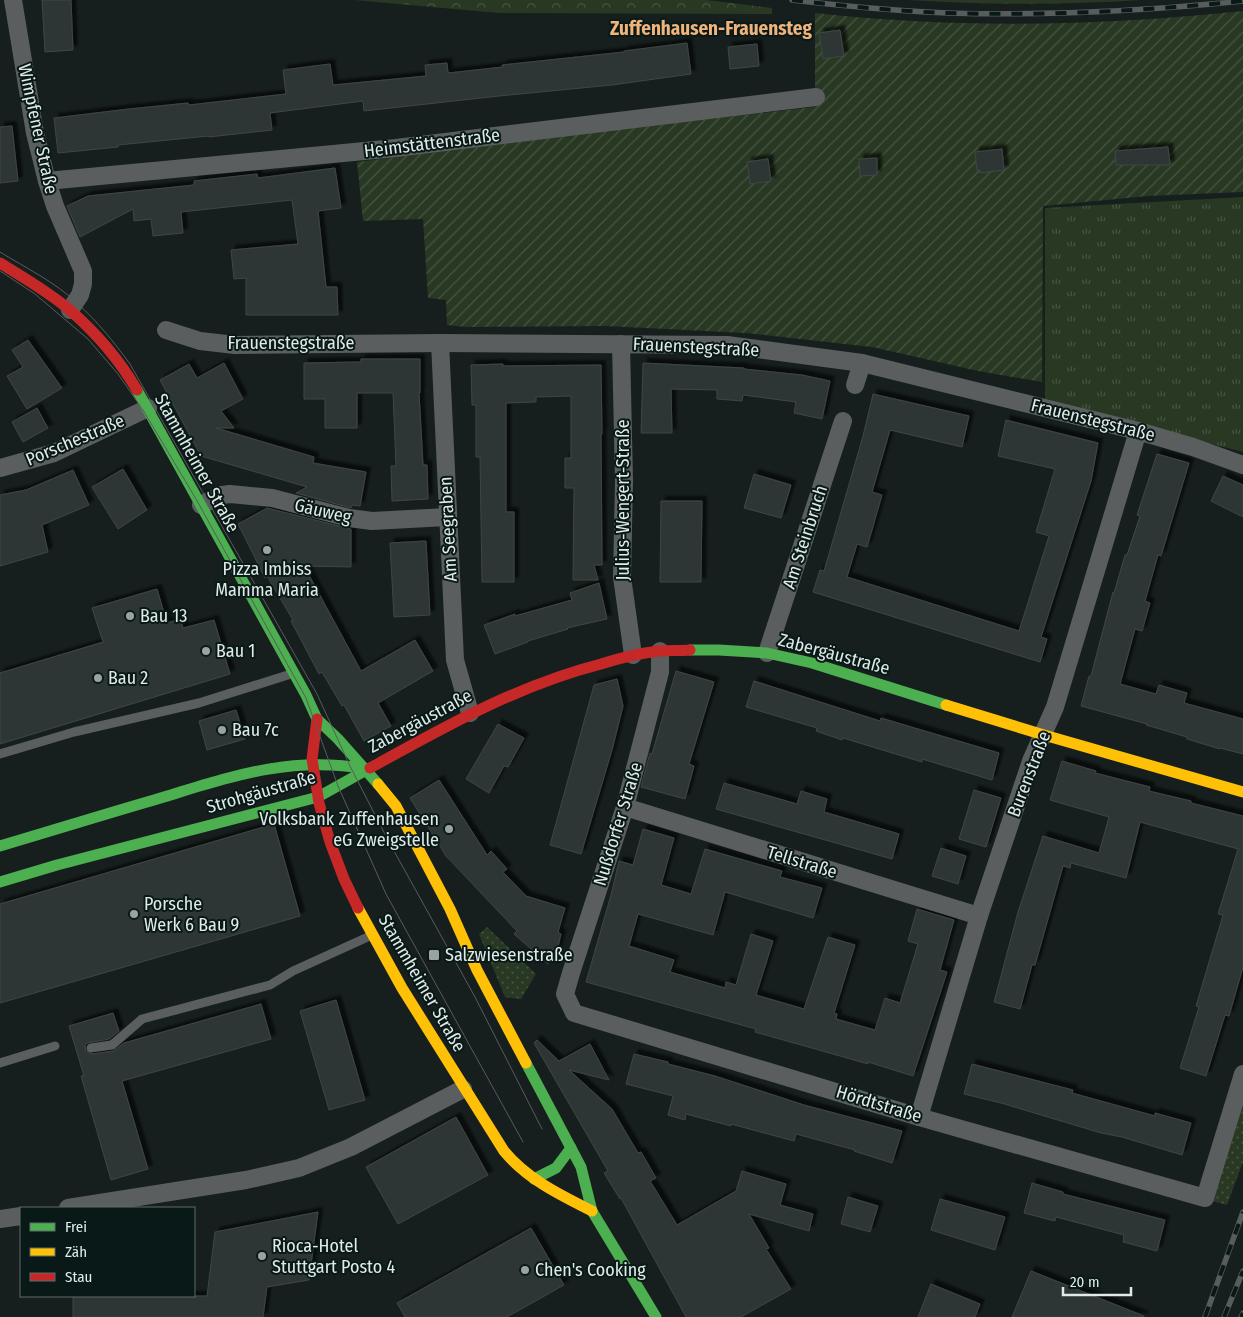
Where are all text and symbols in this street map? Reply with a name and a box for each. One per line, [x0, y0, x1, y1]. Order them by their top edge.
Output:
district label: Zuffenhausen-Frauensteg [610, 17, 812, 40]
street label: Wimpfener Straße [13, 62, 63, 196]
street label: Heimstättenstraße [363, 124, 501, 162]
street label: Frauenstegstraße [228, 332, 354, 354]
street label: Frauenstegstraße [632, 333, 760, 361]
street label: Stammheimer Straße [150, 390, 244, 536]
street label: Frauenstegstraße [1029, 394, 1157, 446]
street label: Porschestraße [22, 409, 128, 471]
street label: Julius-Wengert-Straße [612, 419, 634, 581]
street label: Am Seegraben [434, 476, 462, 582]
street label: Am Steinbruch [778, 482, 832, 592]
street label: Gäuweg [292, 494, 354, 528]
marker: Pizza Imbiss Mamma Maria [261, 544, 273, 556]
place label: Pizza Imbiss Mamma Maria [215, 558, 319, 601]
place label: Bau 13 [140, 605, 187, 627]
marker: Bau 13 [124, 610, 136, 622]
street label: Zabergäustraße [776, 629, 892, 679]
place label: Bau 1 [216, 640, 255, 662]
marker: Bau 1 [200, 645, 212, 657]
place label: Bau 2 [108, 667, 148, 689]
marker: Bau 2 [92, 672, 104, 684]
street label: Zabergäustraße [364, 684, 476, 758]
place label: Bau 7c [232, 719, 279, 741]
marker: Bau 7c [216, 724, 228, 736]
street label: Burenstraße [1003, 728, 1055, 820]
street label: Nußdorfer Straße [589, 759, 647, 888]
street label: Strohgäustraße [204, 766, 318, 818]
place label: Volksbank Zuffenhausen eG Zweigstelle [259, 808, 439, 851]
marker: Volksbank Zuffenhausen eG Zweigstelle [443, 823, 455, 835]
street label: Tellstraße [764, 841, 840, 883]
place label: Porsche Werk 6 Bau 9 [144, 893, 239, 936]
marker: Porsche Werk 6 Bau 9 [128, 908, 140, 920]
street label: Stammheimer Straße [374, 910, 470, 1056]
place label: Salzwiesenstraße [445, 944, 573, 966]
marker: Salzwiesenstraße [427, 948, 441, 962]
street label: Hördtstraße [834, 1081, 925, 1127]
legend [20, 1207, 195, 1297]
text: Frei [65, 1218, 87, 1236]
place label: Rioca-Hotel Stuttgart Posto 4 [272, 1235, 395, 1278]
text: Zäh [65, 1243, 87, 1261]
marker: Rioca-Hotel Stuttgart Posto 4 [256, 1250, 268, 1262]
place label: Chen's Cooking [535, 1259, 646, 1281]
marker: Chen's Cooking [519, 1264, 531, 1276]
scale bar [1063, 1264, 1130, 1296]
text: Stau [65, 1268, 92, 1286]
text: 20 m [1070, 1273, 1100, 1291]

